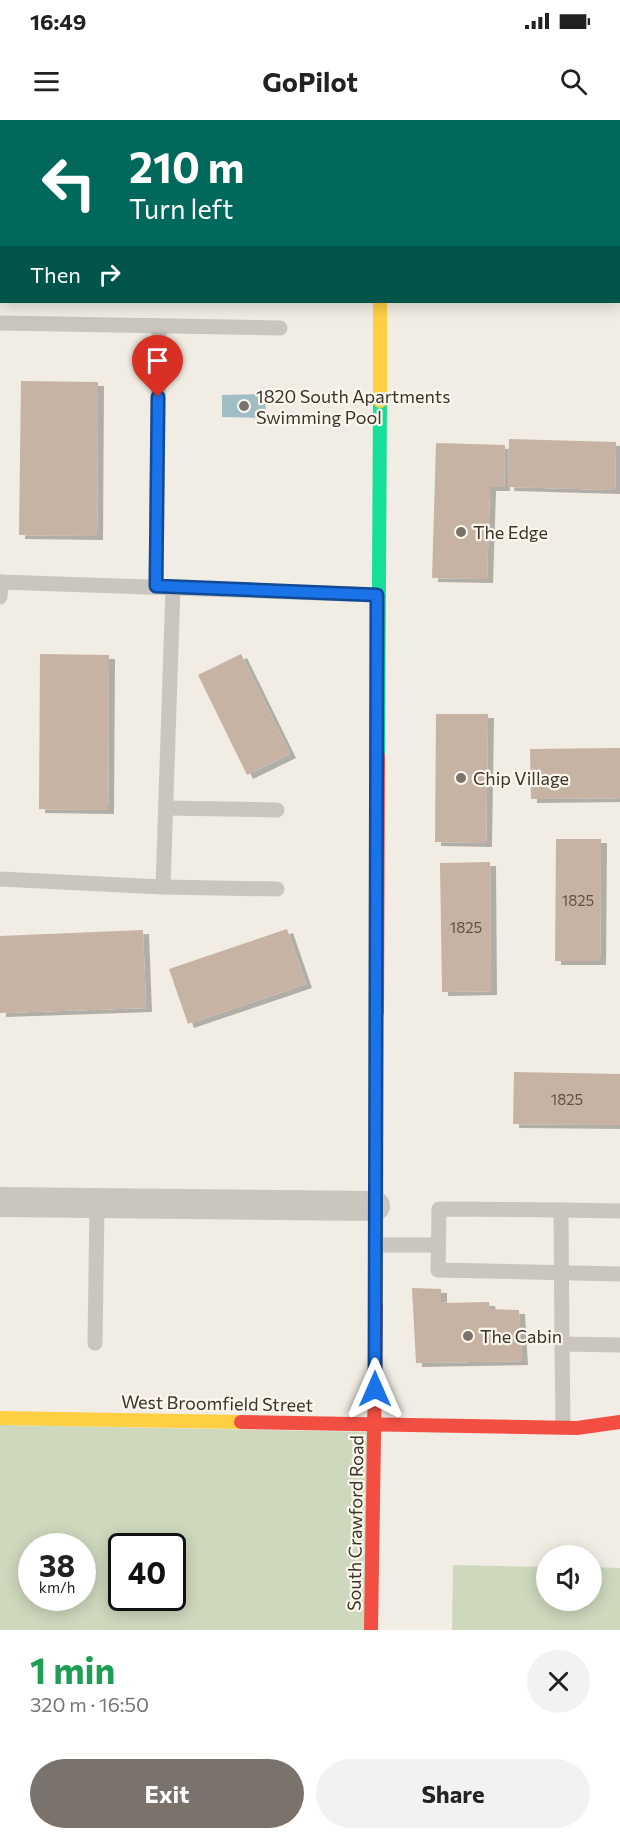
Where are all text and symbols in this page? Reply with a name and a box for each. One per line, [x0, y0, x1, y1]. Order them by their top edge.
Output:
text: 16:49 [30, 8, 86, 35]
icon: menu [30, 65, 63, 98]
text: GoPilot [262, 65, 358, 98]
icon: search [557, 65, 590, 98]
text: 210 m [129, 140, 244, 192]
icon: left [30, 144, 108, 222]
text: Turn left [129, 192, 233, 225]
icon: right [93, 258, 126, 291]
text: Then [30, 261, 81, 288]
pin [132, 335, 183, 397]
icon: arrive [141, 344, 174, 377]
place label: 1820 South Apartments Swimming Pool [256, 385, 450, 428]
marker: 1820 South Apartments Swimming Pool [237, 399, 251, 413]
place label: The Edge [473, 521, 548, 543]
marker: The Edge [454, 525, 468, 539]
place label: Chip Village [473, 767, 569, 789]
marker: Chip Village [454, 771, 468, 785]
house number: 1825 [562, 891, 594, 909]
house number: 1825 [450, 918, 482, 936]
house number: 1825 [551, 1090, 583, 1108]
place label: The Cabin [480, 1325, 562, 1347]
marker: The Cabin [461, 1329, 475, 1343]
position arrow [343, 1357, 407, 1421]
street label: West Broomfield Street [121, 1390, 313, 1416]
street label: South Crawford Road [342, 1435, 368, 1611]
speed limit sign: 40 [108, 1533, 186, 1611]
map controls [536, 1545, 602, 1611]
button: sound [536, 1545, 602, 1611]
text: 38 [39, 1546, 75, 1583]
text: km/h [39, 1578, 75, 1596]
text: 1 min [30, 1647, 115, 1691]
button: close [527, 1650, 590, 1713]
text: 320 m · 16:50 [30, 1692, 149, 1716]
button: Exit [30, 1759, 304, 1828]
button: Share [316, 1759, 590, 1828]

